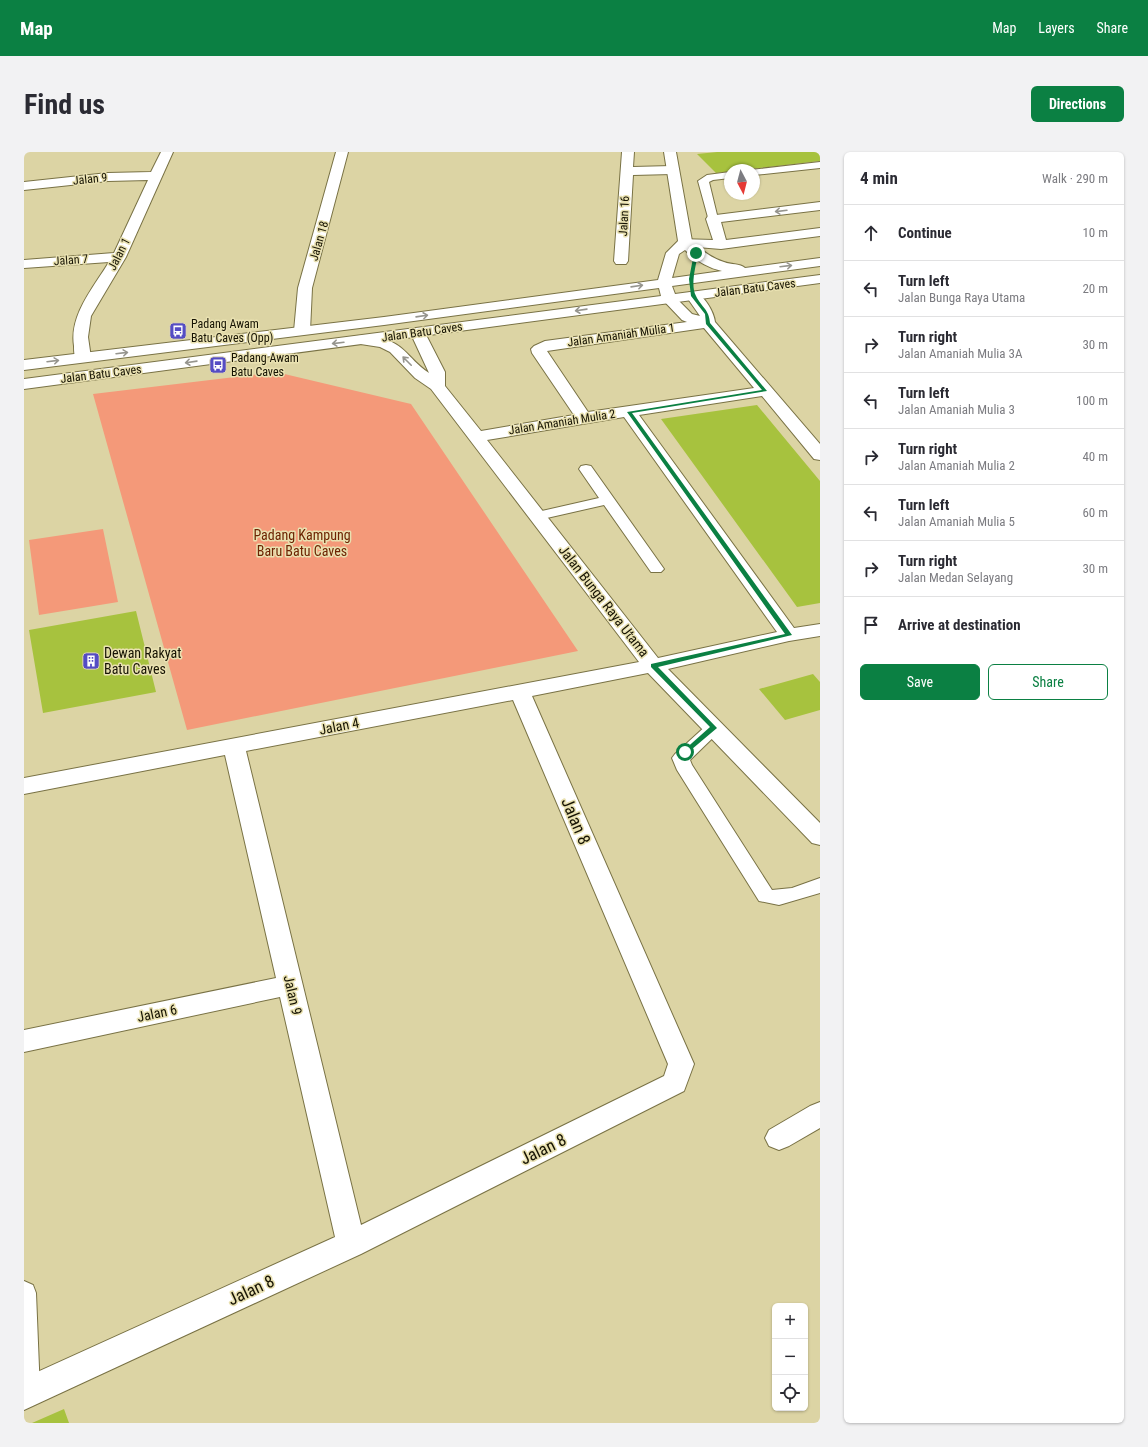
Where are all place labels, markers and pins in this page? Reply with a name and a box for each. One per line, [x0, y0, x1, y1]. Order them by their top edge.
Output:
place label: Padang Awam Batu Caves (Opp) [191, 317, 273, 345]
bus stop icon: Padang Awam Batu Caves (Opp) [168, 321, 188, 341]
place label: Padang Awam Batu Caves [231, 351, 299, 379]
bus stop icon: Padang Awam Batu Caves [208, 355, 228, 375]
place label: Dewan Rakyat Batu Caves [104, 645, 181, 677]
building icon: Dewan Rakyat Batu Caves [81, 651, 101, 671]

